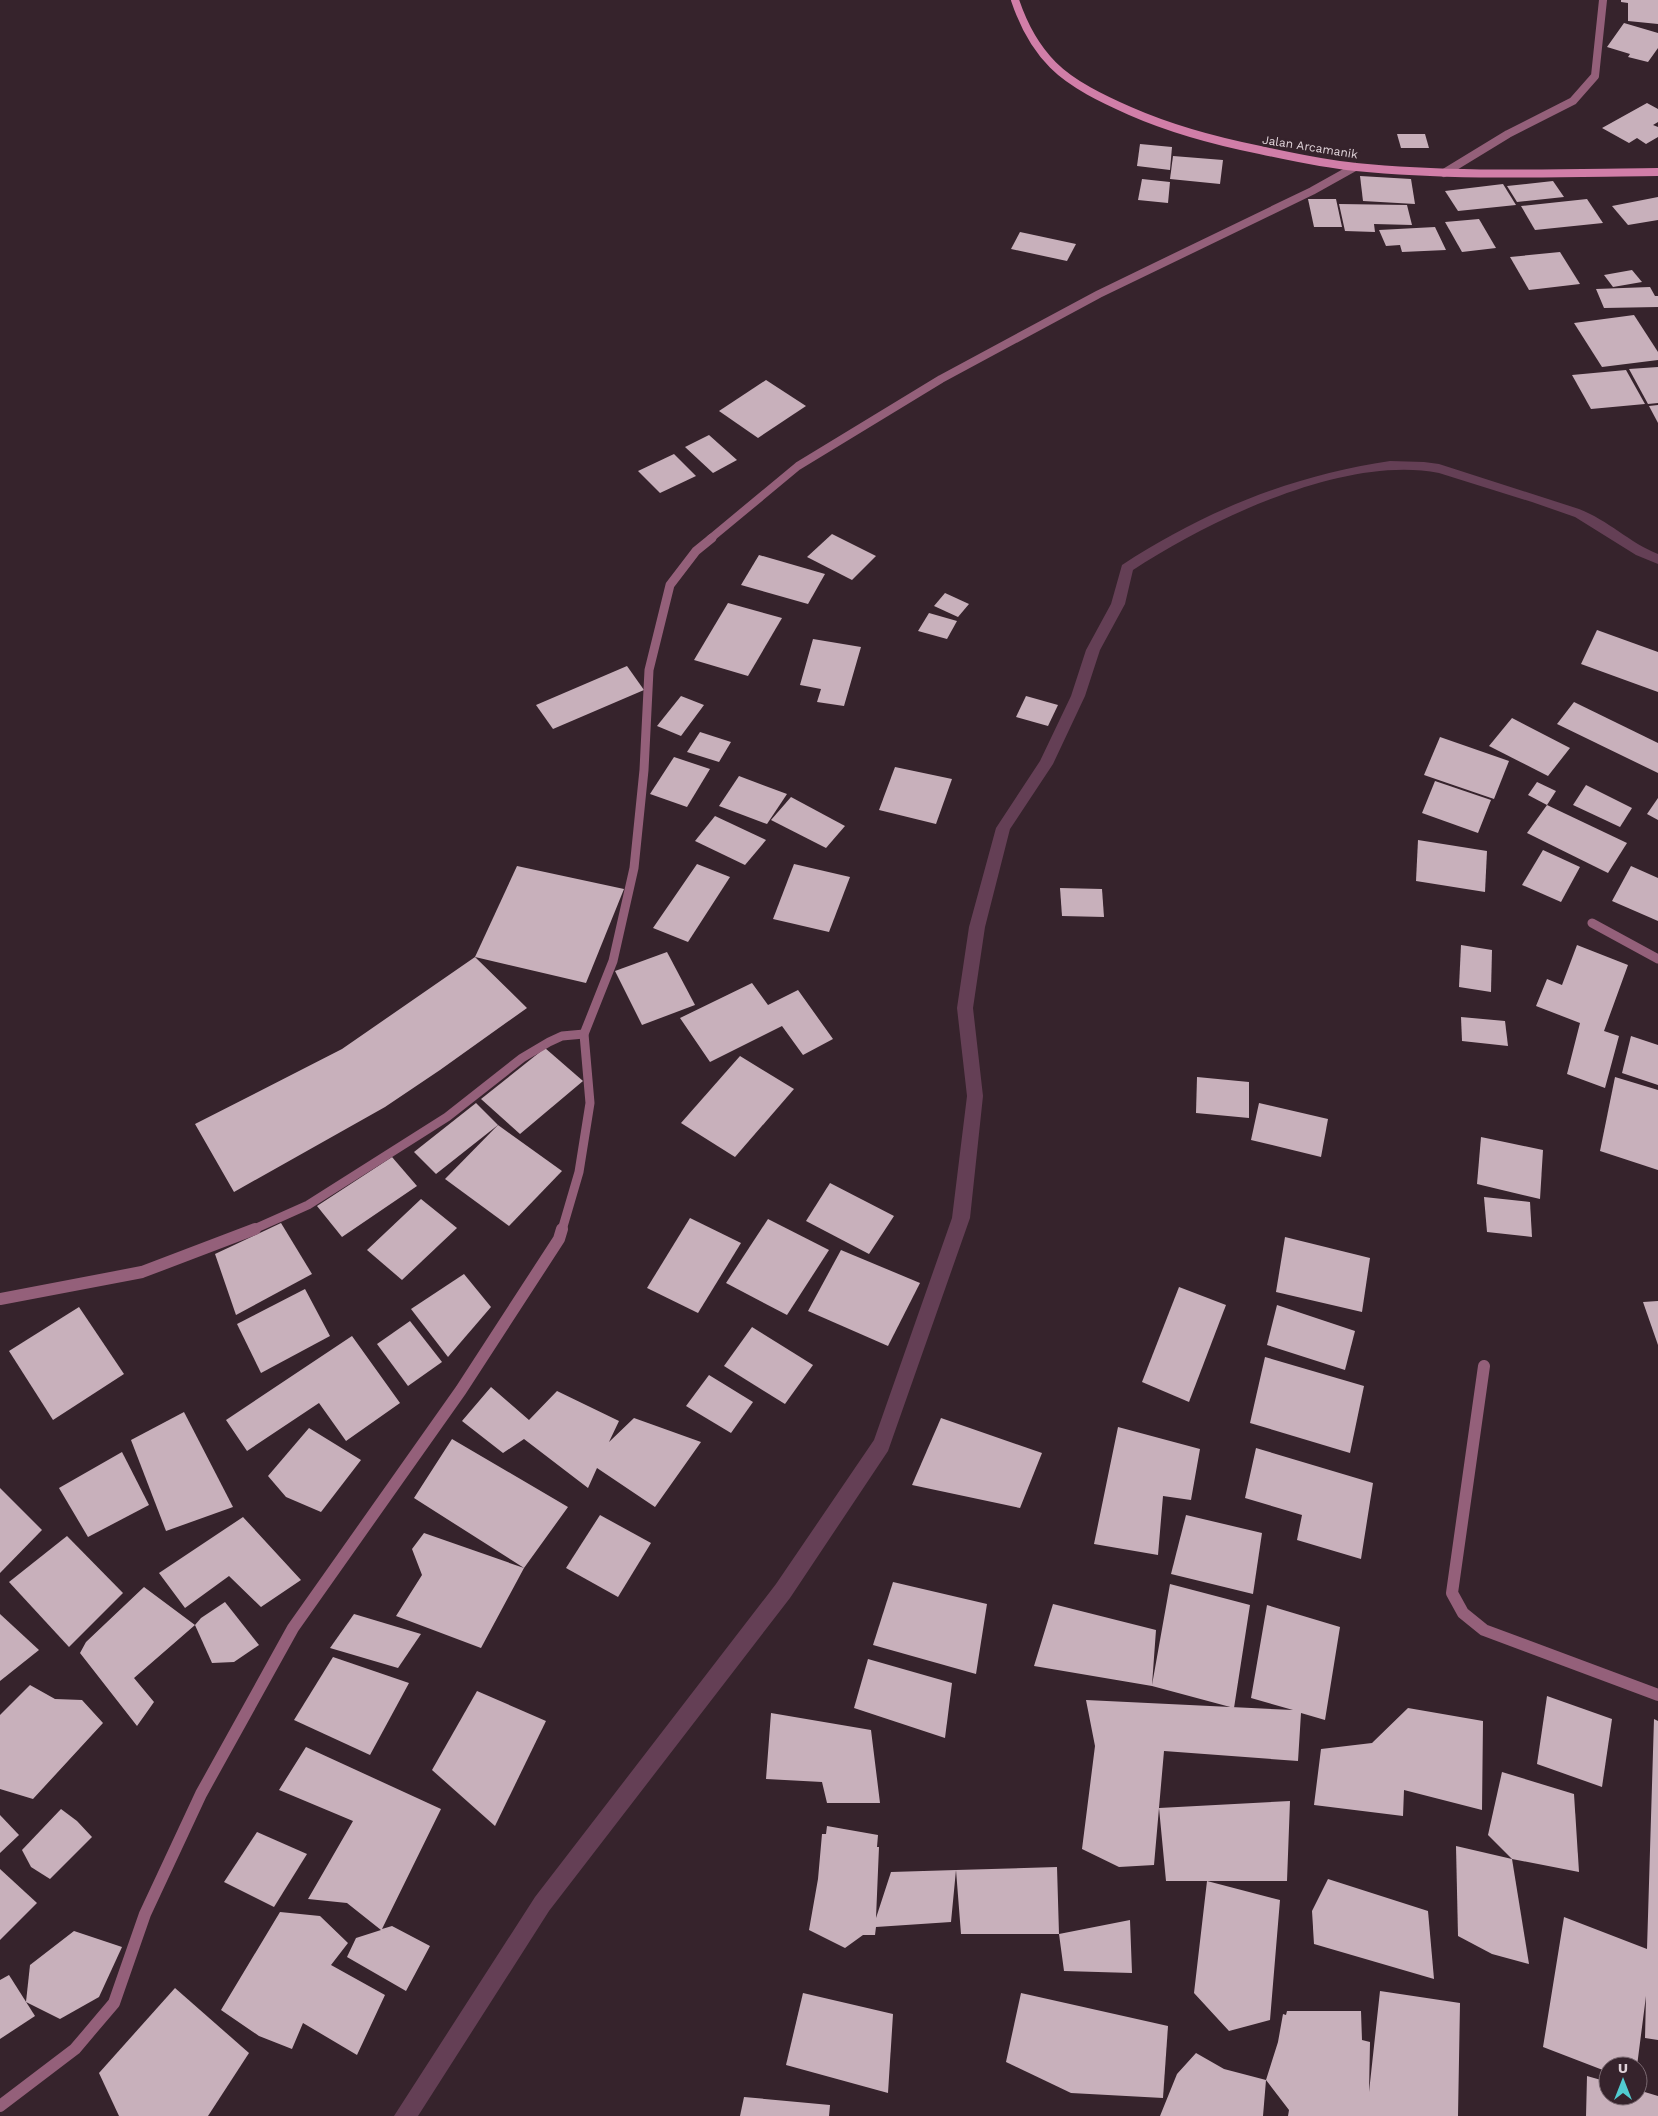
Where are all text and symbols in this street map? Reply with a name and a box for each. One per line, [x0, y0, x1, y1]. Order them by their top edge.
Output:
street label: Jalan Arcamanik [1261, 133, 1359, 162]
north arrow [1598, 2056, 1648, 2106]
text: U [1618, 2060, 1628, 2076]

